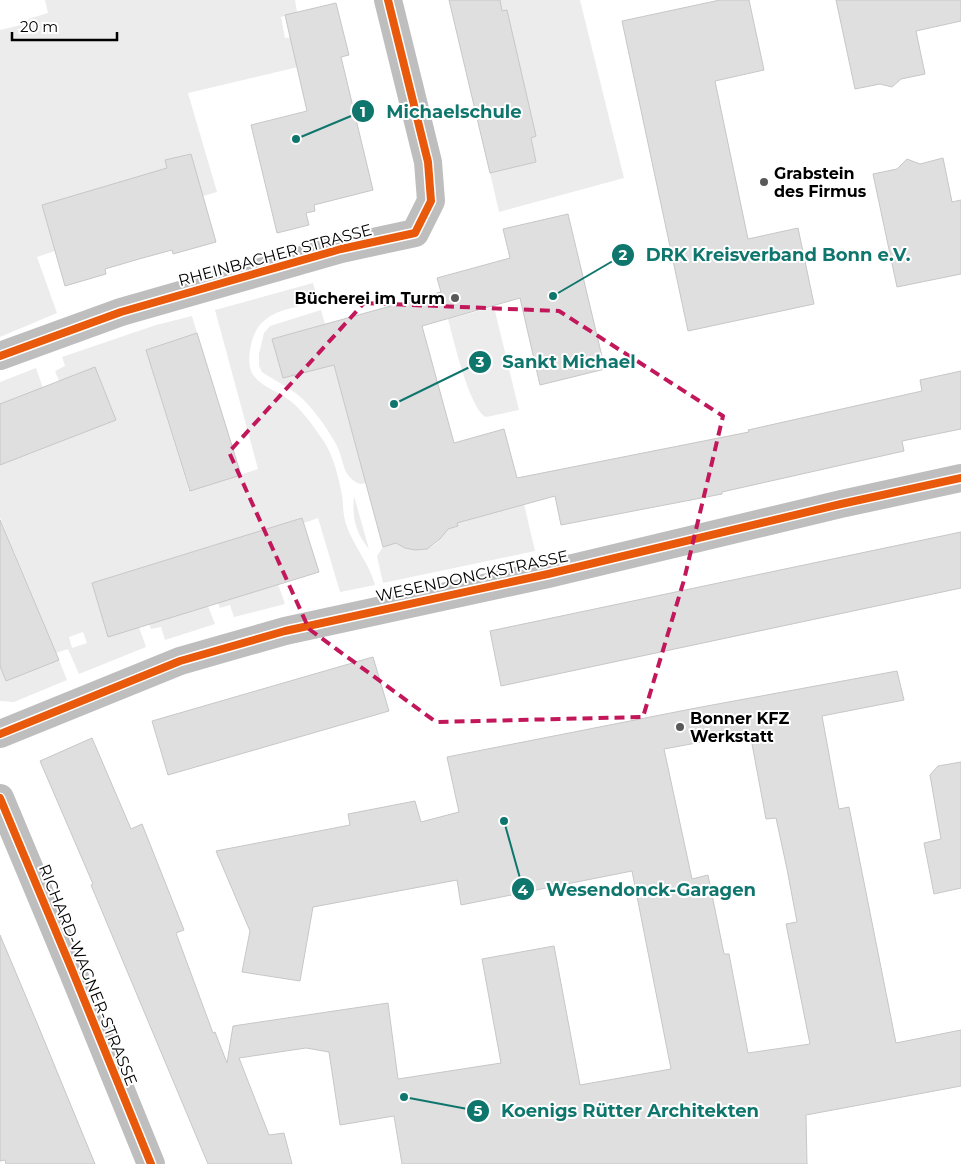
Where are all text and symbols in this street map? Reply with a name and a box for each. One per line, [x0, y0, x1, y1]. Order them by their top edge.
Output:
scale bar [12, 10, 118, 42]
text: 20 m [20, 17, 58, 36]
callout: Michaelschule [351, 95, 531, 128]
text: Michaelschule [386, 101, 522, 123]
text: 1 [360, 102, 366, 121]
place label: Grabstein des Firmus [774, 164, 867, 201]
marker: Grabstein des Firmus [758, 176, 770, 188]
street label: RHEINBACHER STRASSE [176, 220, 374, 290]
callout: DRK Kreisverband Bonn e.V. [610, 238, 920, 271]
text: DRK Kreisverband Bonn e.V. [646, 244, 911, 266]
text: 2 [619, 245, 628, 264]
place label: Bücherei im Turm [295, 289, 445, 308]
marker: Bücherei im Turm [449, 292, 461, 304]
callout: Sankt Michael [467, 345, 646, 378]
text: Sankt Michael [502, 351, 636, 373]
text: 3 [475, 352, 485, 371]
street label: WESENDONCKSTRASSE [374, 546, 570, 606]
place label: Bonner KFZ Werkstatt [690, 709, 789, 746]
marker: Bonner KFZ Werkstatt [674, 721, 686, 733]
street label: RICHARD-WAGNER-STRASSE [35, 861, 141, 1089]
callout: Wesendonck-Garagen [511, 873, 766, 906]
text: Wesendonck-Garagen [546, 879, 756, 901]
text: 4 [518, 880, 529, 899]
callout: Koenigs Rütter Architekten [466, 1094, 769, 1127]
text: Koenigs Rütter Architekten [501, 1100, 759, 1122]
text: 5 [474, 1101, 483, 1120]

